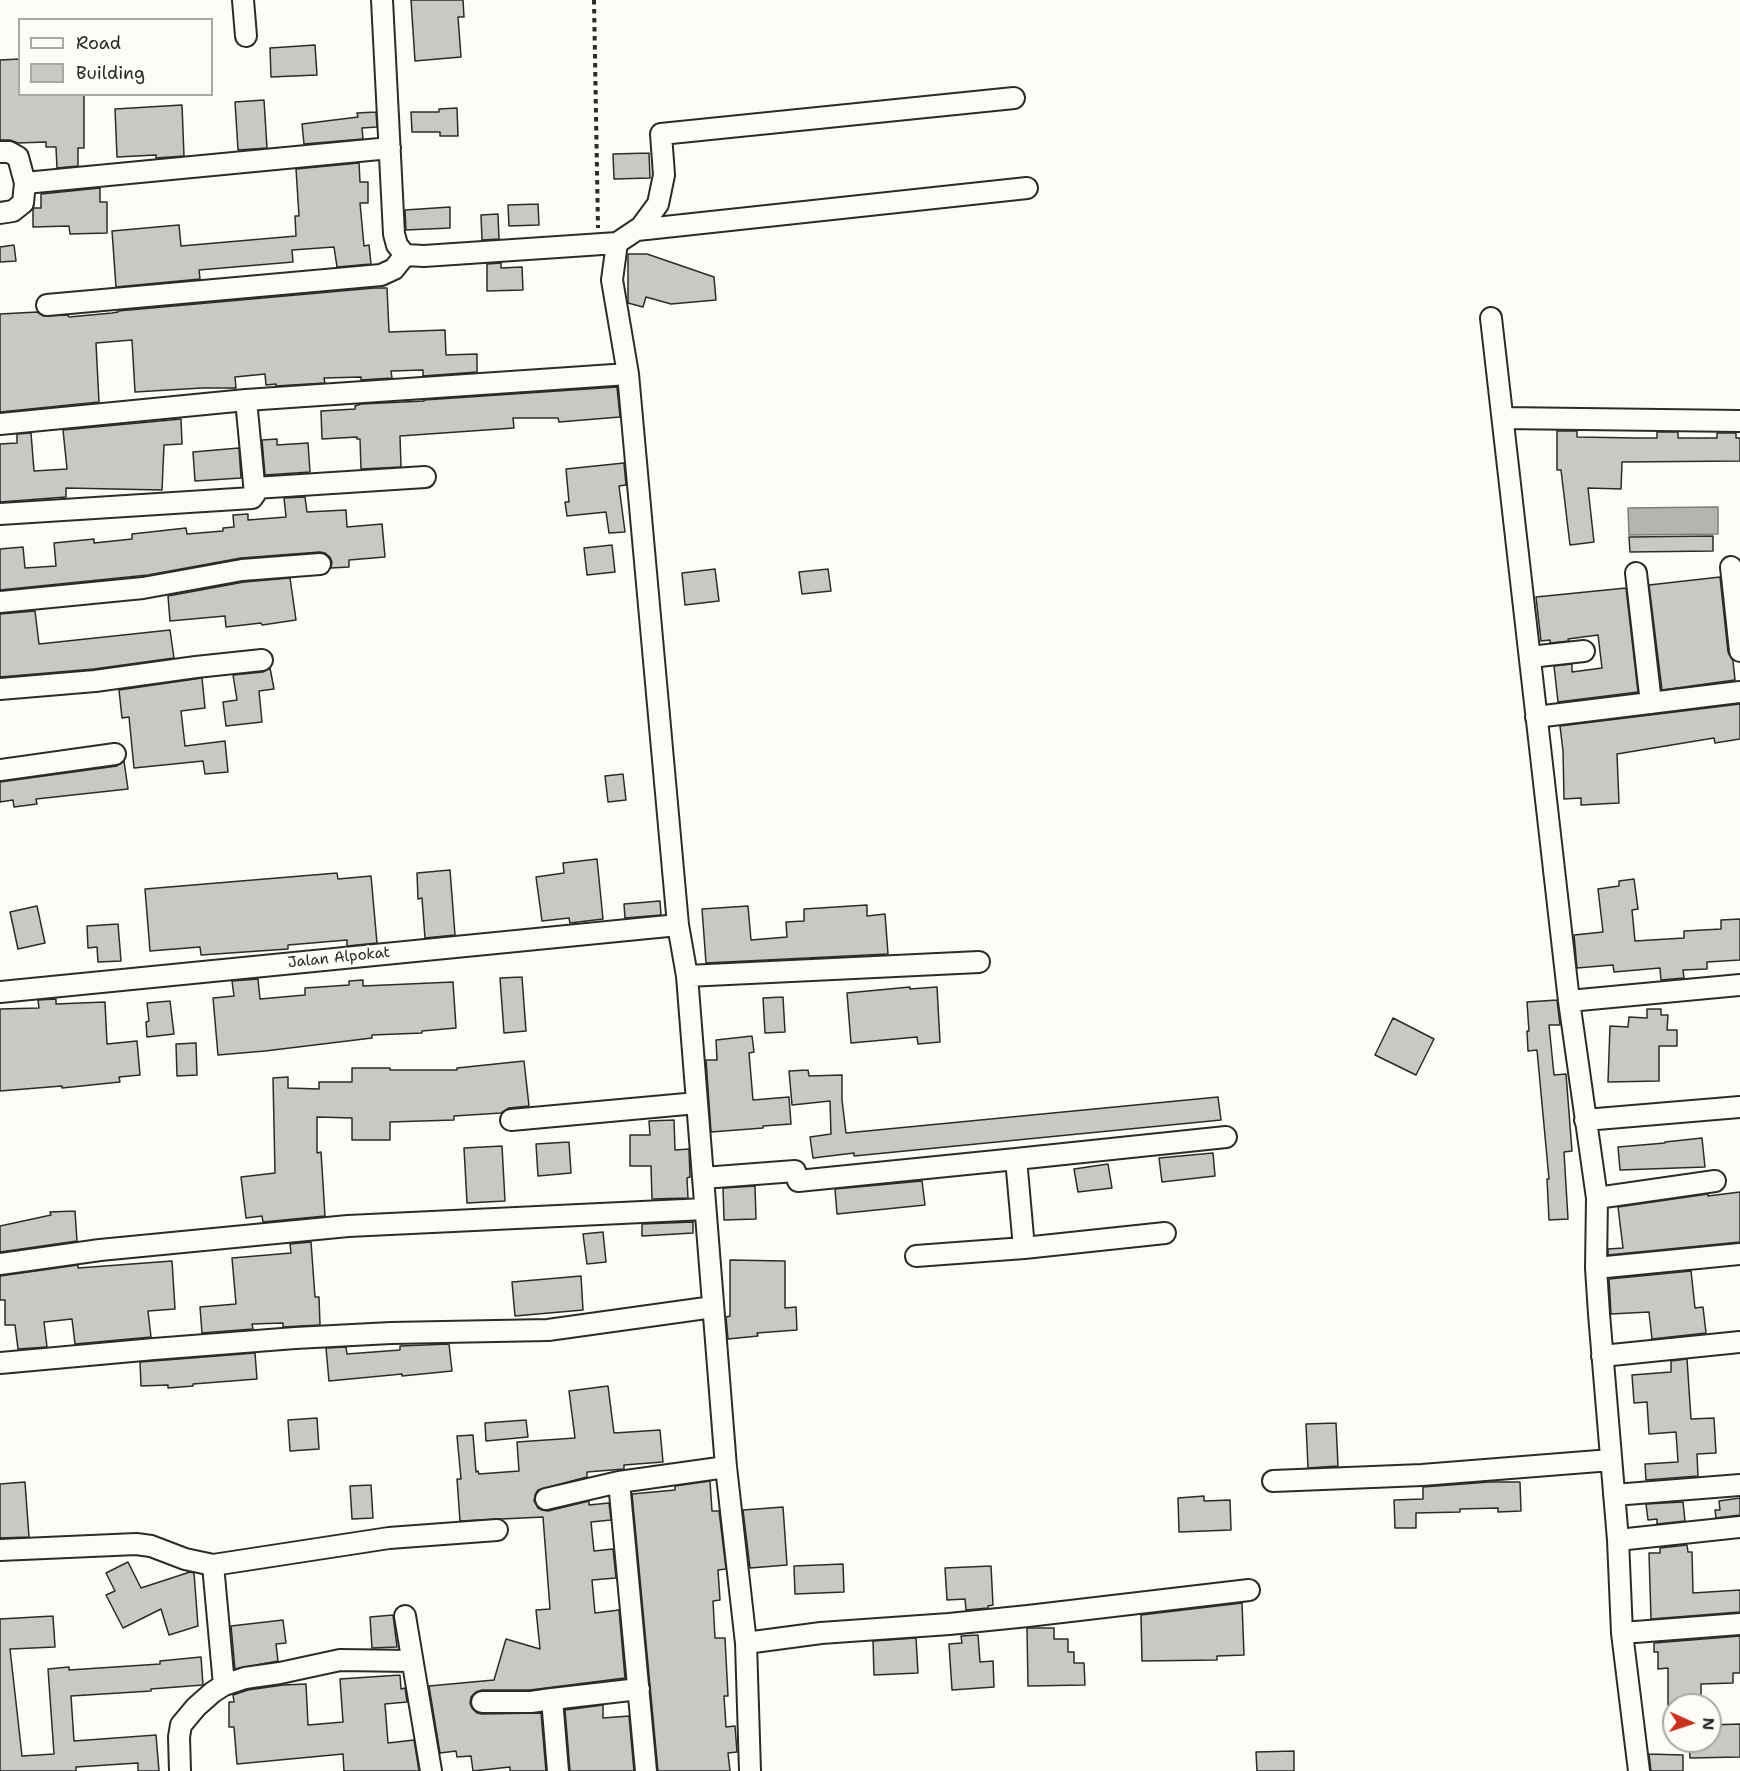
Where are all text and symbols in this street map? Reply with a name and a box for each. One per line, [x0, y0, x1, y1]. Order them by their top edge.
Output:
legend [18, 18, 213, 96]
text: Road [76, 31, 121, 55]
text: Building [76, 61, 145, 85]
street label: Jalan Alpokat [287, 944, 391, 972]
north arrow [1662, 1693, 1722, 1753]
text: N [1698, 1717, 1719, 1731]

